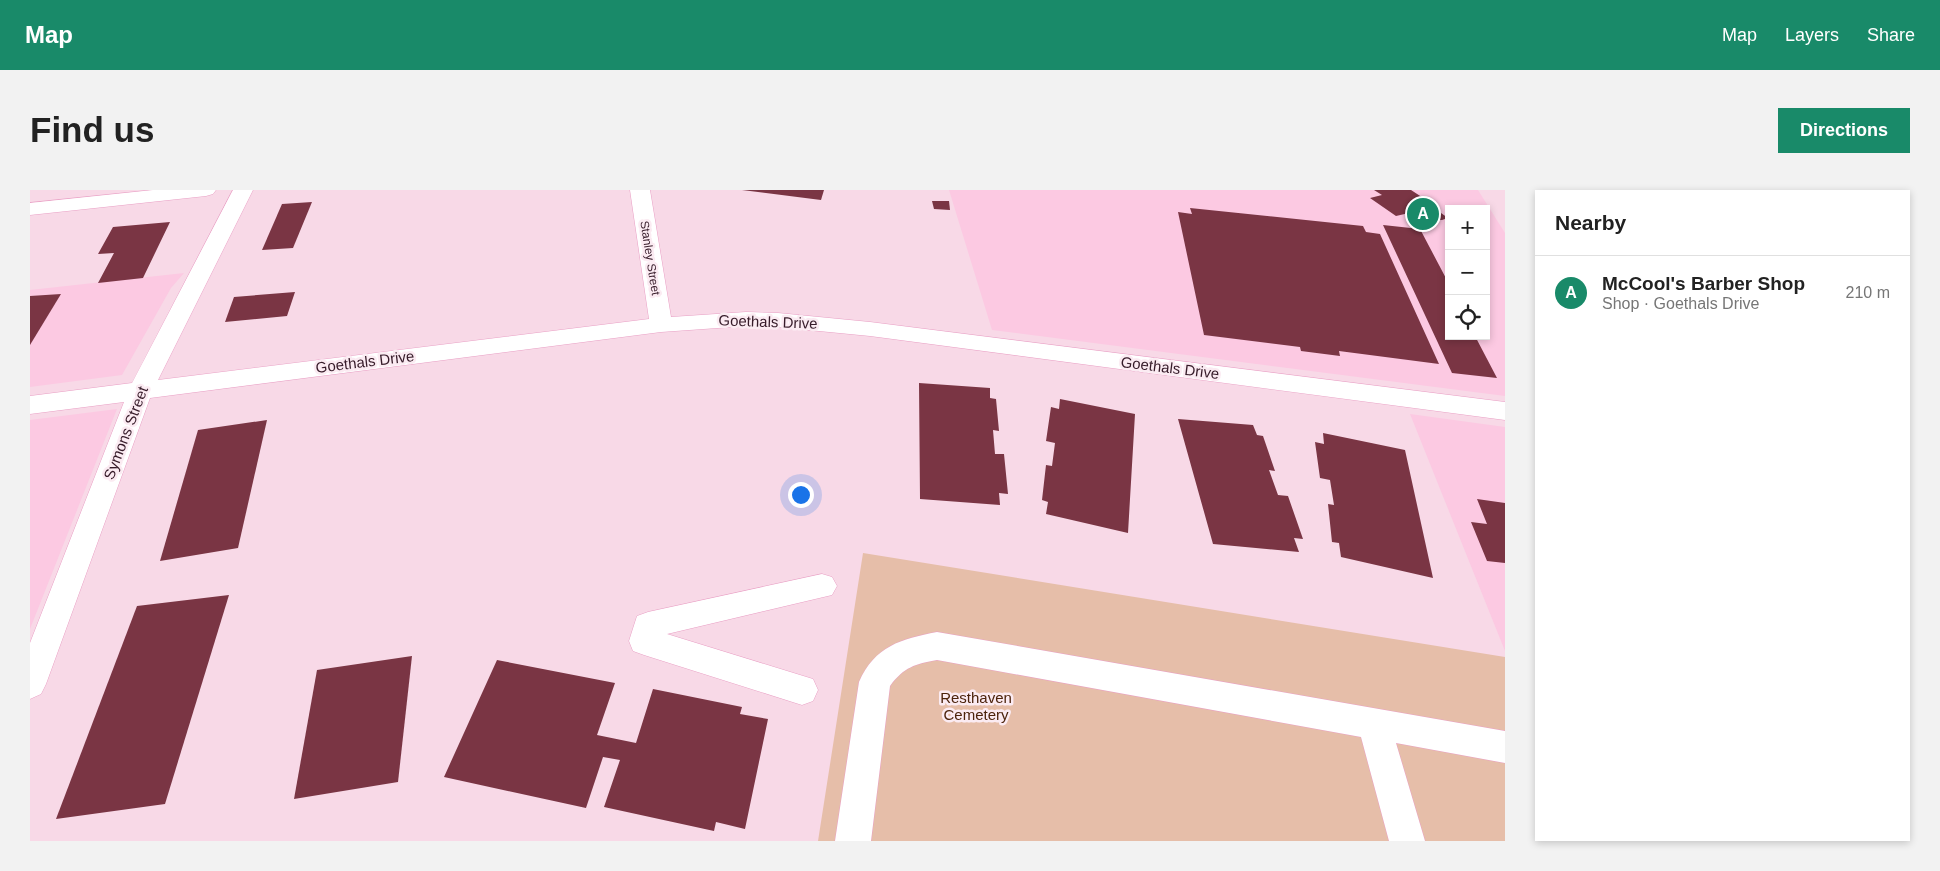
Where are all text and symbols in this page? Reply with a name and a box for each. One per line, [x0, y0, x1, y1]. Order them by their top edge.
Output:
text: Map [25, 21, 73, 48]
text: Map [1722, 25, 1757, 45]
text: Layers [1785, 25, 1839, 45]
text: Share [1867, 25, 1915, 45]
button: Directions [1778, 108, 1910, 153]
text: Find us [30, 110, 154, 149]
pin: A [1407, 195, 1439, 233]
map controls [1445, 205, 1490, 340]
button: + [1445, 205, 1490, 250]
text: Nearby [1555, 211, 1626, 234]
street label: Stanley Street [637, 220, 663, 297]
button: − [1445, 250, 1490, 295]
text: McCool's Barber Shop [1602, 273, 1805, 294]
text: A [1565, 284, 1577, 301]
text: 210 m [1846, 284, 1890, 301]
button: locate [1445, 295, 1490, 340]
text: Shop · Goethals Drive [1602, 295, 1759, 312]
street label: Goethals Drive [718, 311, 818, 332]
street label: Goethals Drive [315, 347, 415, 376]
street label: Goethals Drive [1120, 353, 1220, 382]
street label: Symons Street [100, 383, 151, 482]
your location [788, 482, 814, 508]
park label: Resthaven Cemetery [940, 689, 1012, 723]

